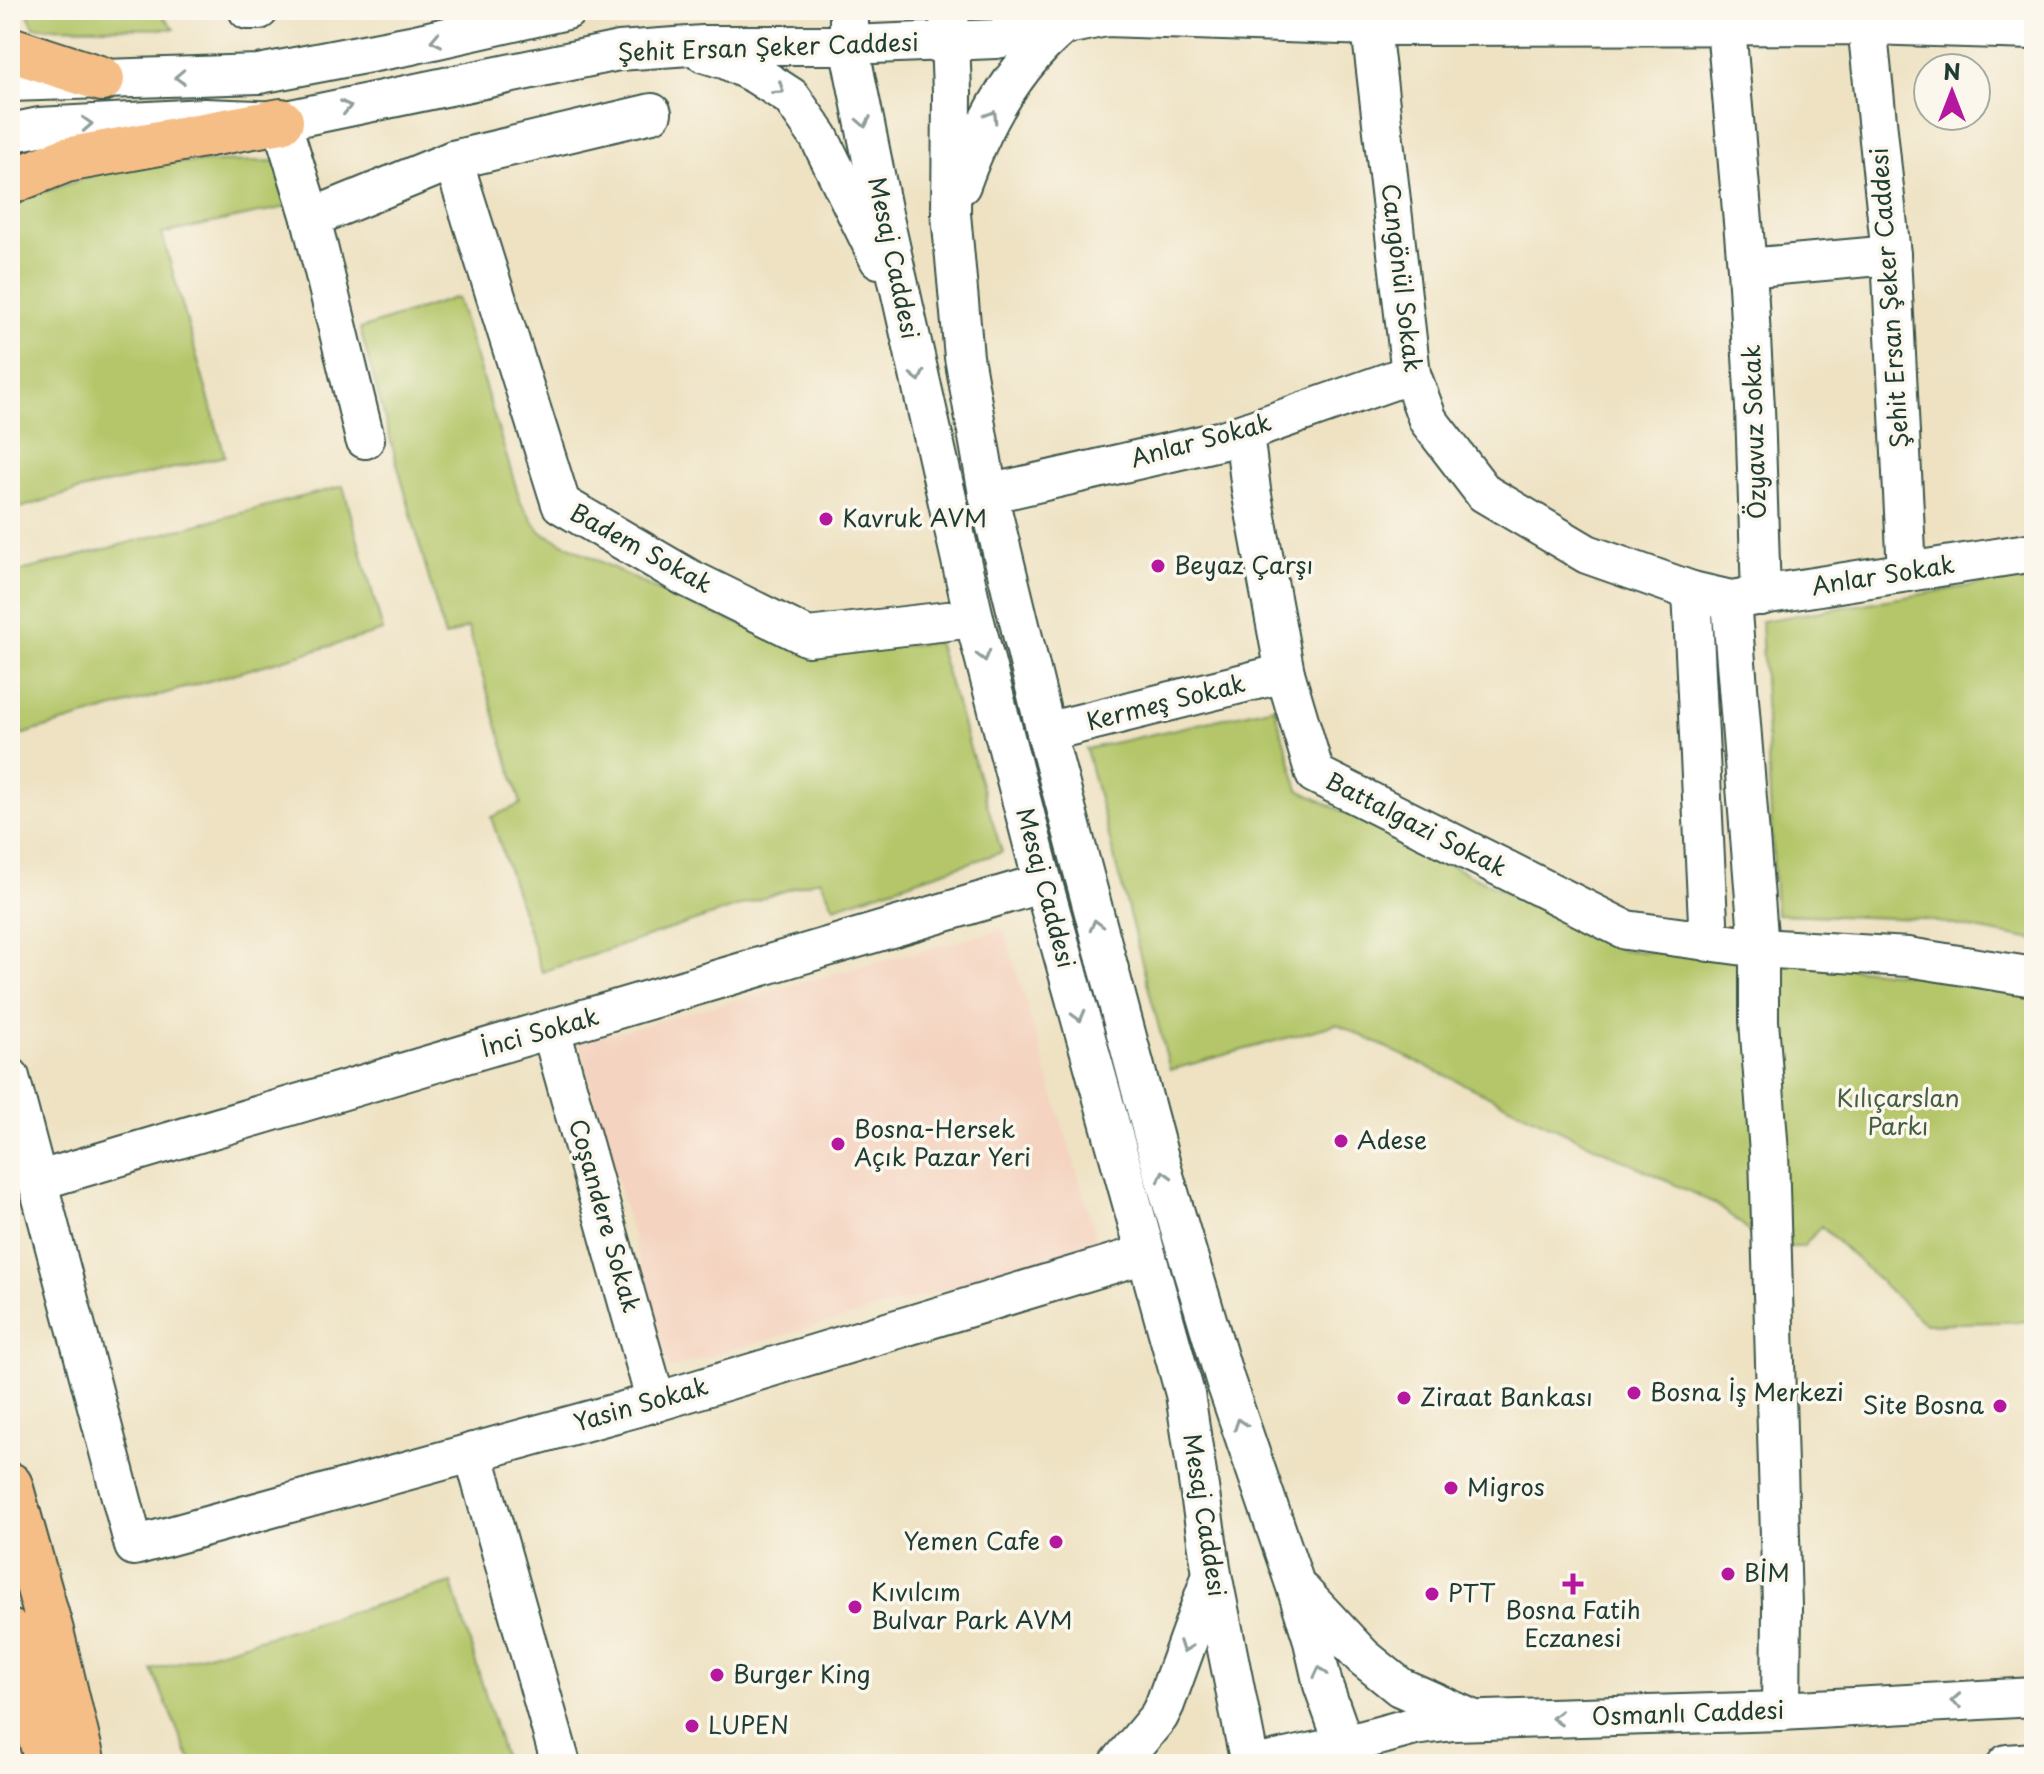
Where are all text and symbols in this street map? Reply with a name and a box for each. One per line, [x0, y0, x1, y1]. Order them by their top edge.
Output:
street label: Şehit Ersan Şeker Caddesi [617, 23, 919, 69]
one-way arrow [430, 31, 444, 48]
north arrow [1912, 52, 1992, 132]
text: N [1943, 54, 1961, 87]
one-way arrow [173, 68, 186, 85]
one-way arrow [770, 79, 785, 94]
one-way arrow [338, 99, 352, 116]
one-way arrow [982, 110, 997, 125]
one-way arrow [855, 114, 872, 128]
one-way arrow [81, 116, 94, 133]
street label: Şehit Ersan Şeker Caddesi [1860, 147, 1916, 450]
street label: Mesaj Caddesi [860, 173, 930, 342]
street label: Cangönül Sokak [1374, 181, 1432, 374]
street label: Özyavuz Sokak [1732, 344, 1774, 520]
one-way arrow [909, 368, 926, 382]
street label: Anlar Sokak [1126, 403, 1275, 475]
street label: Badem Sokak [564, 493, 720, 601]
place label: Kavruk AVM [842, 499, 987, 535]
marker: Kavruk AVM [817, 510, 835, 528]
street label: Anlar Sokak [1809, 545, 1957, 603]
place label: Beyaz Çarşı [1174, 546, 1313, 582]
marker: Beyaz Çarşı [1149, 557, 1167, 575]
one-way arrow [974, 649, 991, 663]
street label: Kermeş Sokak [1082, 664, 1249, 738]
street label: Battalgazi Sokak [1320, 762, 1514, 885]
street label: Mesaj Caddesi [1008, 803, 1086, 972]
one-way arrow [1089, 918, 1106, 932]
street label: İnci Sokak [476, 997, 603, 1065]
one-way arrow [1070, 1008, 1087, 1022]
park label: Kılıçarslan Parkı [1836, 1079, 1960, 1143]
place label: Bosna-Hersek Açık Pazar Yeri [854, 1110, 1031, 1174]
street label: Coşandere Sokak [561, 1114, 651, 1317]
place label: Adese [1357, 1121, 1427, 1157]
marker: Adese [1332, 1132, 1350, 1150]
marker: Bosna-Hersek Açık Pazar Yeri [829, 1135, 847, 1153]
one-way arrow [1157, 1169, 1173, 1183]
street label: Yasin Sokak [569, 1367, 712, 1439]
place label: Bosna İş Merkezi [1650, 1373, 1844, 1409]
place label: Ziraat Bankası [1420, 1378, 1593, 1414]
marker: Bosna İş Merkezi [1625, 1384, 1643, 1402]
place label: Site Bosna [1862, 1386, 1984, 1422]
marker: Ziraat Bankası [1395, 1389, 1413, 1407]
marker: Site Bosna [1991, 1397, 2009, 1415]
one-way arrow [1234, 1418, 1250, 1432]
street label: Mesaj Caddesi [1175, 1431, 1237, 1599]
place label: Migros [1467, 1468, 1545, 1504]
marker: Migros [1442, 1479, 1460, 1497]
place label: Yemen Cafe [904, 1522, 1040, 1558]
marker: Yemen Cafe [1047, 1533, 1065, 1551]
place label: BİM [1744, 1554, 1790, 1590]
marker: BİM [1719, 1565, 1737, 1583]
place label: Kıvılcım Bulvar Park AVM [871, 1573, 1072, 1637]
place label: PTT [1448, 1574, 1496, 1610]
marker: Bosna Fatih Eczanesi [1564, 1575, 1582, 1593]
marker: PTT [1423, 1585, 1441, 1603]
place label: Bosna Fatih Eczanesi [1505, 1591, 1641, 1655]
marker: Kıvılcım Bulvar Park AVM [846, 1598, 864, 1616]
one-way arrow [1179, 1639, 1195, 1653]
place label: Burger King [733, 1655, 871, 1691]
one-way arrow [1312, 1665, 1329, 1679]
marker: Burger King [708, 1666, 726, 1684]
street label: Osmanlı Caddesi [1591, 1691, 1785, 1733]
one-way arrow [1949, 1692, 1962, 1709]
place label: LUPEN [708, 1706, 789, 1742]
one-way arrow [1550, 1710, 1563, 1727]
marker: LUPEN [683, 1717, 701, 1735]

